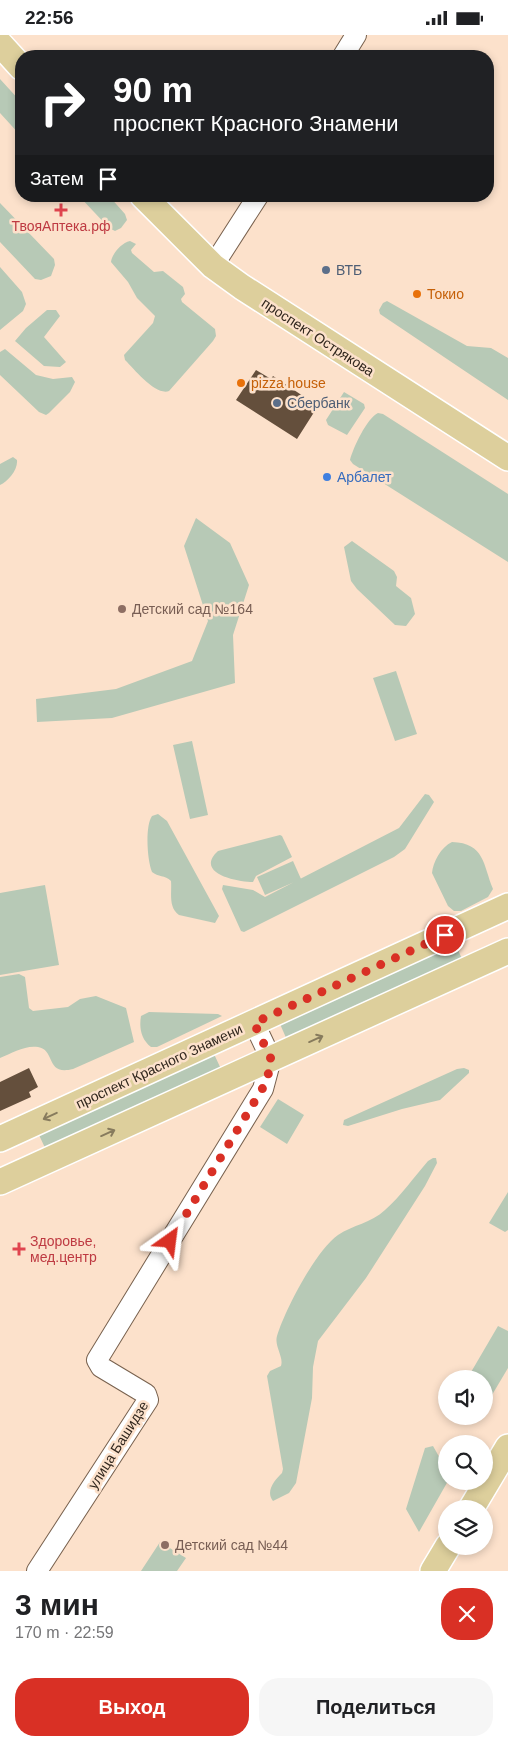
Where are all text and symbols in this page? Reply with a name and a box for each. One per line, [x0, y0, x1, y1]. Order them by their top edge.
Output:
text: 22:56 [25, 7, 74, 28]
icon: right [30, 70, 95, 135]
text: 90 m [113, 70, 193, 109]
text: проспект Красного Знамени [113, 111, 399, 136]
icon: arrive [94, 165, 122, 193]
text: Затем [30, 168, 84, 189]
marker: ТвояАптека.рф [55, 204, 67, 216]
place label: ТвояАптека.рф [12, 218, 110, 234]
place label: ВТБ [336, 262, 362, 278]
marker: ВТБ [320, 264, 332, 276]
place label: Токио [427, 286, 464, 302]
marker: Токио [411, 288, 423, 300]
street label: проспект Острякова [259, 295, 377, 379]
place label: pizza house [251, 375, 326, 391]
marker: pizza house [235, 377, 247, 389]
place label: Сбербанк [287, 395, 351, 411]
marker: Сбербанк [271, 397, 283, 409]
place label: Арбалет [337, 469, 392, 485]
marker: Арбалет [321, 471, 333, 483]
place label: Детский сад №164 [132, 601, 253, 617]
marker: Детский сад №164 [116, 603, 128, 615]
pin [424, 914, 466, 956]
icon: arrive [431, 921, 459, 949]
street label: проспект Красного Знамени [73, 1020, 245, 1112]
one-way arrow [308, 1033, 323, 1043]
one-way arrow [43, 1112, 58, 1121]
one-way arrow [100, 1128, 115, 1137]
position arrow [143, 1214, 195, 1266]
place label: Здоровье, мед.центр [30, 1233, 97, 1265]
marker: Здоровье, мед.центр [12, 1242, 26, 1256]
map controls [438, 1370, 493, 1555]
button: sound [438, 1370, 493, 1425]
street label: улица Башидзе [85, 1398, 152, 1492]
button: search [438, 1435, 493, 1490]
button: layers [438, 1500, 493, 1555]
place label: Детский сад №44 [175, 1537, 288, 1553]
marker: Детский сад №44 [159, 1539, 171, 1551]
text: 3 мин [15, 1588, 99, 1621]
button: close [441, 1588, 493, 1640]
text: 170 m · 22:59 [15, 1624, 114, 1641]
button: Выход [15, 1678, 249, 1736]
button: Поделиться [259, 1678, 493, 1736]

